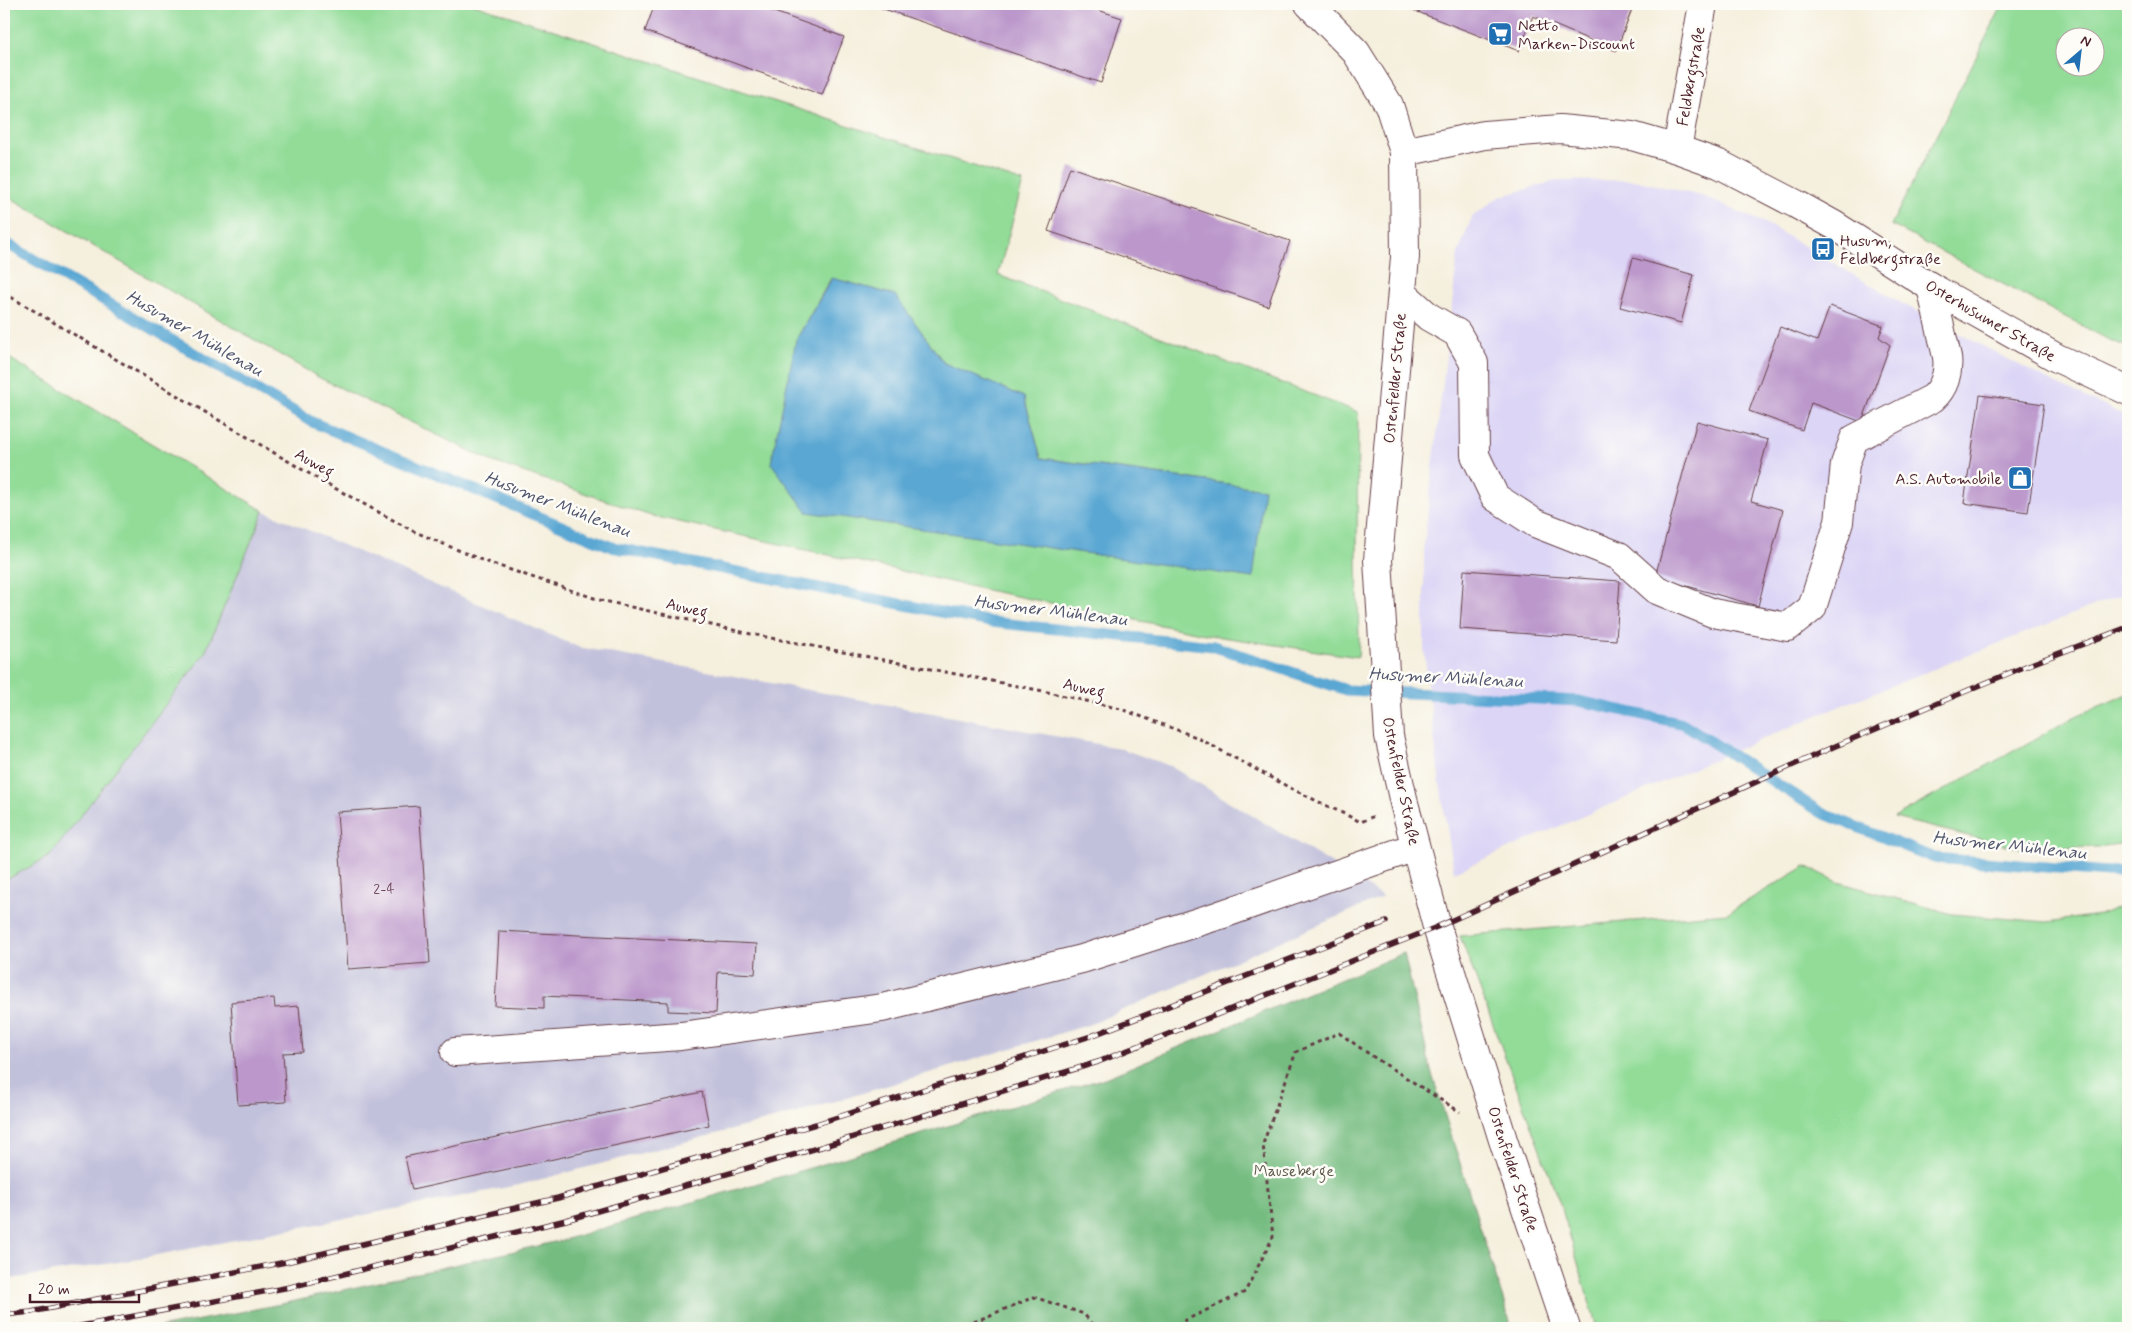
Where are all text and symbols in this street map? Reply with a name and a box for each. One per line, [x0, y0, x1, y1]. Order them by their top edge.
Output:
place label: Netto Marken-Discount [1518, 16, 1635, 55]
supermarket icon: Netto Marken-Discount [1487, 21, 1513, 47]
street label: Feldbergstraße [1672, 25, 1712, 128]
north arrow [2054, 28, 2104, 78]
text: N [2077, 31, 2094, 52]
place label: Husum, Feldbergstraße [1840, 231, 1941, 271]
bus stop icon: Husum, Feldbergstraße [1810, 236, 1836, 262]
street label: Osterhusumer Straße [1921, 275, 2059, 367]
water label: Husumer Mühlenau [121, 285, 268, 383]
street label: Ostenfelder Straße [1379, 312, 1412, 444]
street label: Auweg [290, 444, 338, 484]
shop icon: A.S. Automobile [2007, 465, 2033, 491]
water label: Husumer Mühlenau [481, 466, 634, 544]
place label: A.S. Automobile [1895, 469, 2002, 490]
water label: Husumer Mühlenau [973, 590, 1129, 632]
street label: Auweg [664, 593, 710, 624]
water label: Husumer Mühlenau [1368, 662, 1524, 694]
street label: Auweg [1061, 673, 1107, 704]
street label: Ostenfelder Straße [1377, 715, 1424, 848]
water label: Husumer Mühlenau [1932, 826, 2088, 866]
house number: 2-4 [373, 880, 395, 898]
street label: Ostenfelder Straße [1482, 1104, 1543, 1235]
park label: Mauseberge [1254, 1161, 1334, 1183]
scale bar [30, 1272, 139, 1304]
text: 20 m [38, 1280, 70, 1300]

